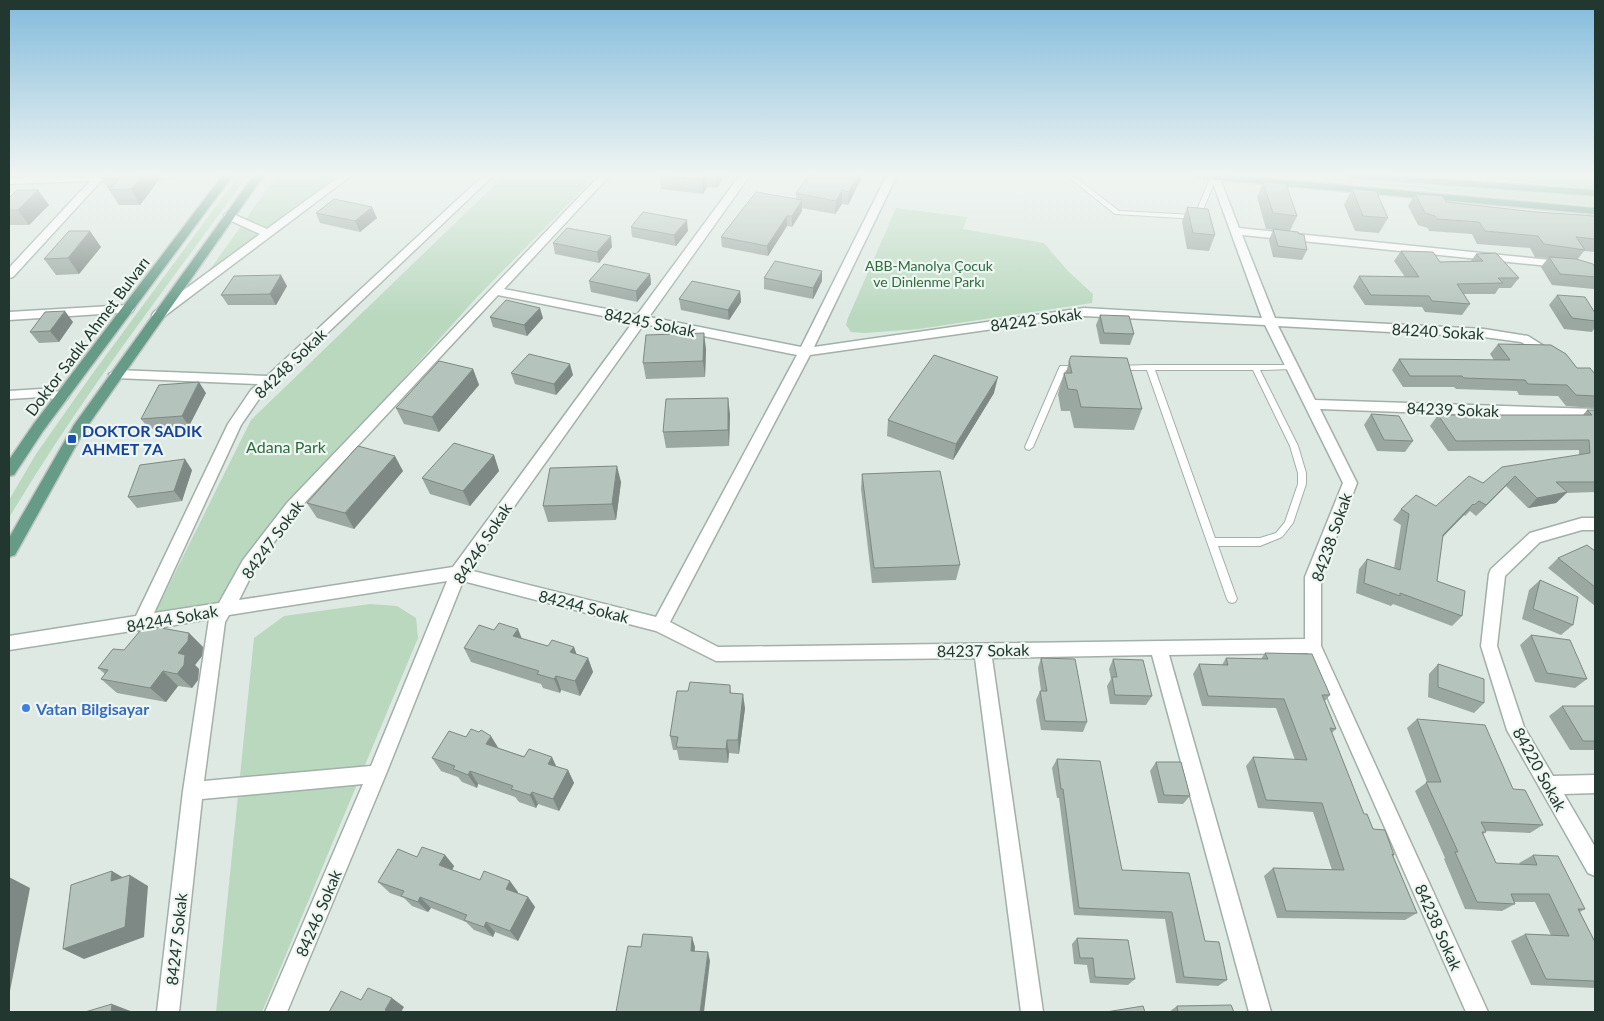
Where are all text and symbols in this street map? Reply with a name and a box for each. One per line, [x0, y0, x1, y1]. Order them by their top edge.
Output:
street label: Doktor Sadık Ahmet Bulvarı [21, 253, 153, 419]
park label: ABB-Manolya Çocuk ve Dinlenme Parkı [865, 257, 994, 290]
street label: 84242 Sokak [989, 303, 1084, 335]
street label: 84245 Sokak [603, 304, 698, 340]
street label: 84240 Sokak [1391, 319, 1486, 343]
street label: 84248 Sokak [250, 323, 330, 402]
street label: 84239 Sokak [1406, 398, 1500, 420]
place label: DOKTOR SADIK AHMET 7A [81, 421, 203, 458]
marker: DOKTOR SADIK AHMET 7A [66, 433, 78, 445]
park label: Adana Park [246, 437, 327, 456]
street label: 84238 Sokak [1307, 489, 1355, 584]
street label: 84247 Sokak [237, 495, 307, 582]
street label: 84246 Sokak [449, 498, 516, 587]
street label: 84244 Sokak [537, 586, 632, 627]
street label: 84244 Sokak [125, 600, 220, 635]
street label: 84237 Sokak [937, 640, 1030, 660]
place label: Vatan Bilgisayar [35, 699, 149, 718]
marker: Vatan Bilgisayar [20, 702, 32, 714]
street label: 84220 Sokak [1509, 724, 1571, 815]
street label: 84246 Sokak [291, 866, 345, 959]
street label: 84238 Sokak [1412, 881, 1467, 974]
street label: 84247 Sokak [162, 891, 190, 986]

